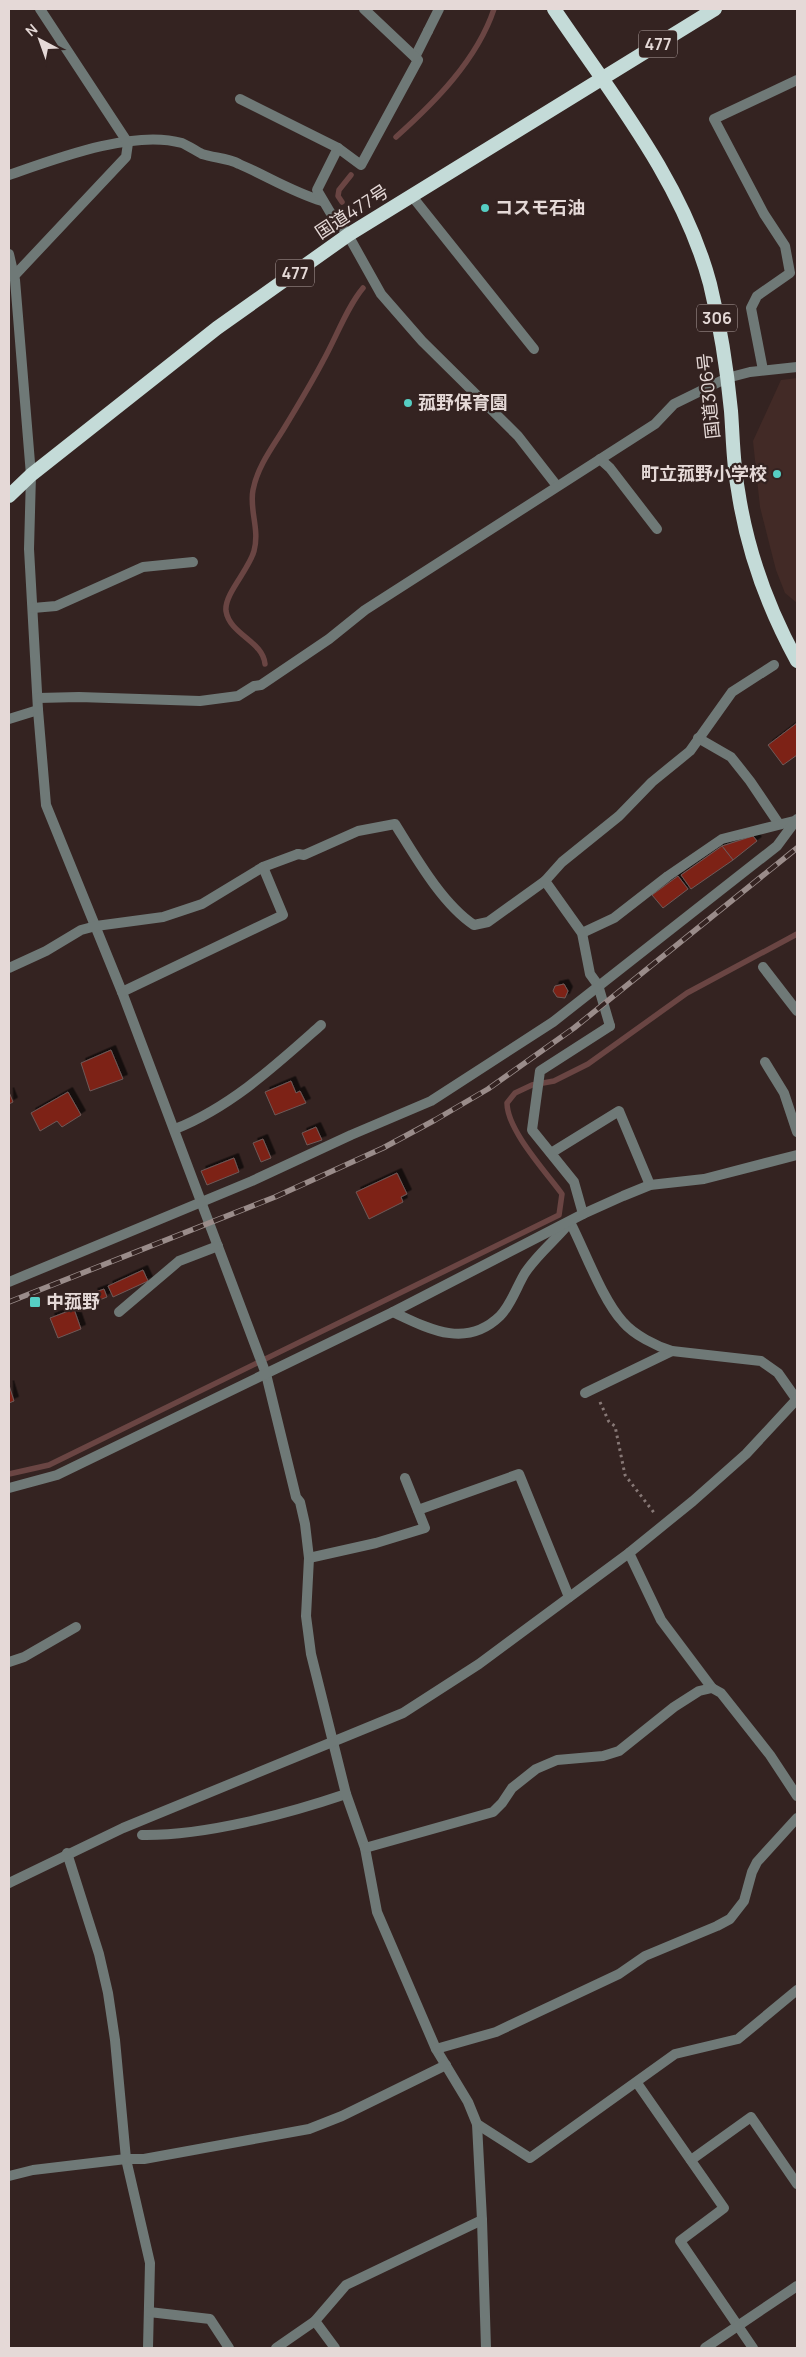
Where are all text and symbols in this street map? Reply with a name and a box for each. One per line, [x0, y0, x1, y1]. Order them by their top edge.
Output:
north arrow [15, 15, 65, 65]
text: N [21, 19, 41, 40]
road number: 477 [639, 31, 677, 58]
street label: 国道477号 [310, 178, 393, 244]
place label: コスモ石油 [495, 195, 585, 219]
marker: コスモ石油 [479, 202, 491, 214]
road number: 477 [276, 260, 314, 286]
road number: 306 [697, 304, 737, 332]
street label: 国道306号 [692, 352, 724, 440]
place label: 菰野保育園 [418, 390, 508, 414]
marker: 菰野保育園 [402, 397, 414, 409]
place label: 町立菰野小学校 [641, 461, 767, 485]
marker: 町立菰野小学校 [771, 468, 783, 480]
place label: 中菰野 [46, 1289, 100, 1313]
marker: 中菰野 [28, 1295, 42, 1309]

